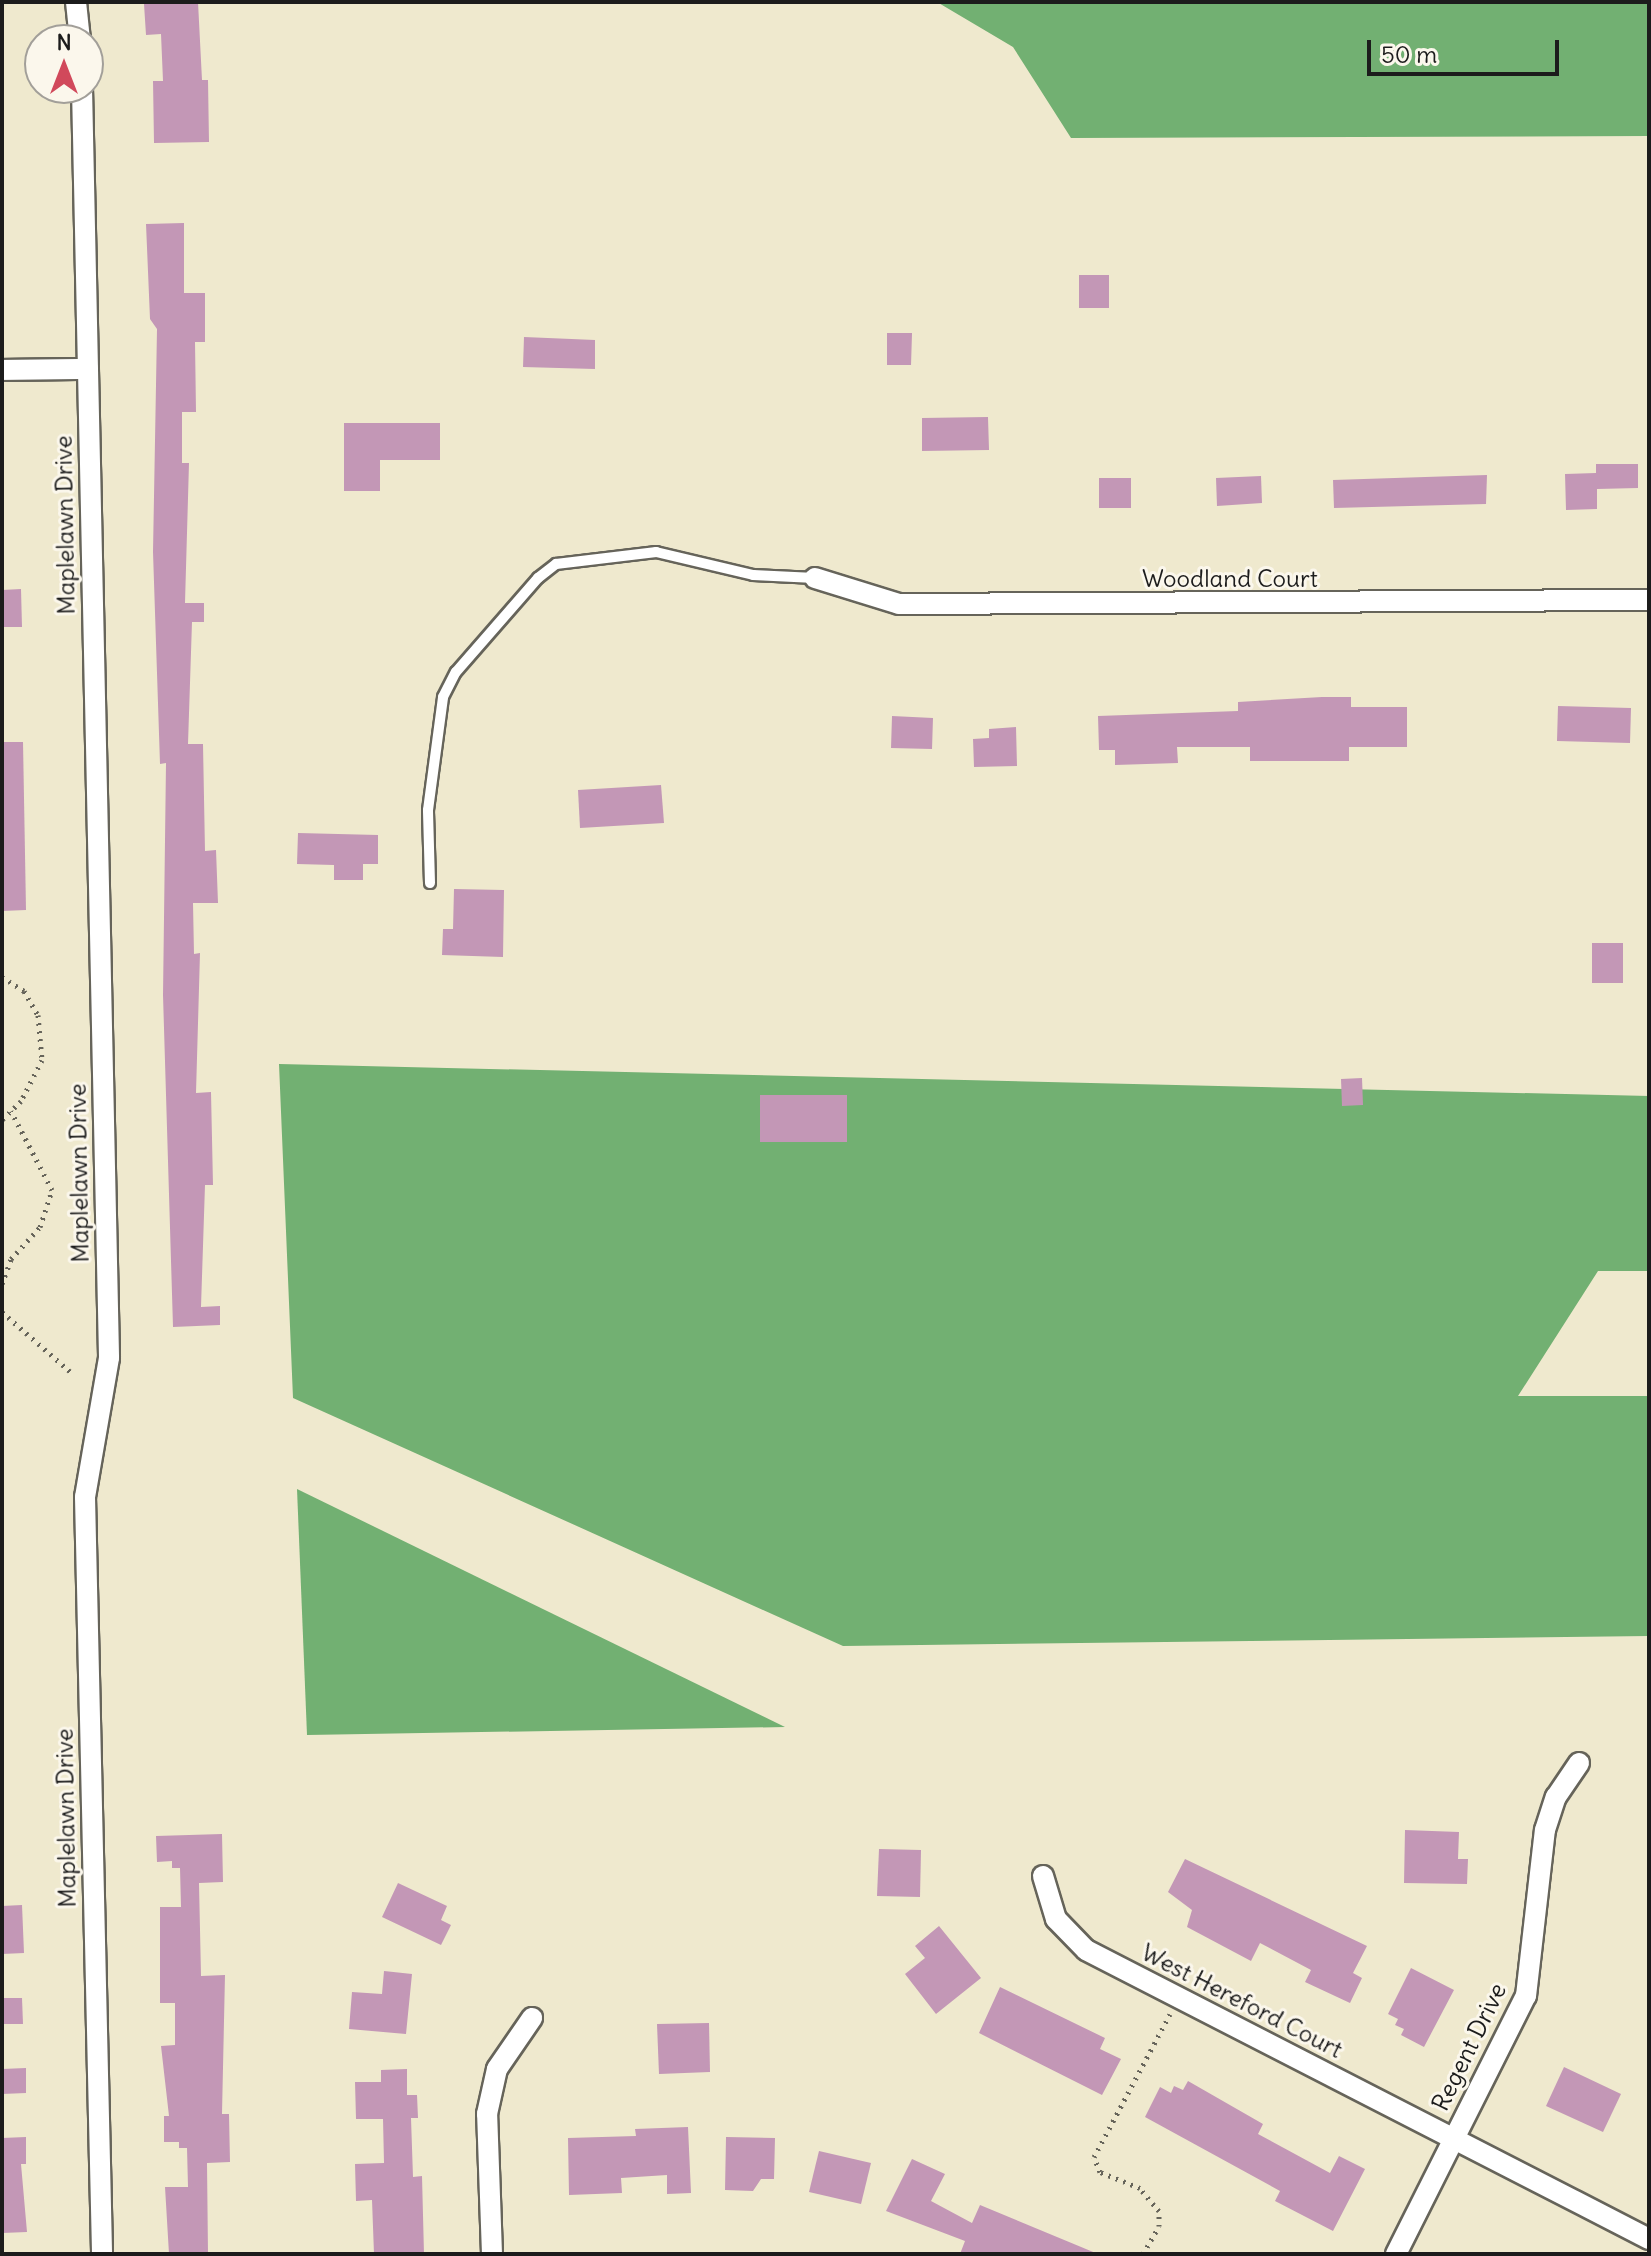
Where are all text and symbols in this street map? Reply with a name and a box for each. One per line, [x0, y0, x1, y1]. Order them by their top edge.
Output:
north arrow [24, 24, 104, 104]
scale bar [1371, 24, 1563, 74]
text: N [56, 28, 72, 56]
text: 50 m [1381, 39, 1437, 69]
street label: Maplelawn Drive [49, 435, 81, 615]
street label: Woodland Court [1142, 565, 1318, 593]
street label: Maplelawn Drive [63, 1083, 95, 1263]
street label: Maplelawn Drive [50, 1728, 82, 1908]
street label: West Hereford Court [1137, 1938, 1347, 2064]
street label: Regent Drive [1426, 1979, 1512, 2115]

